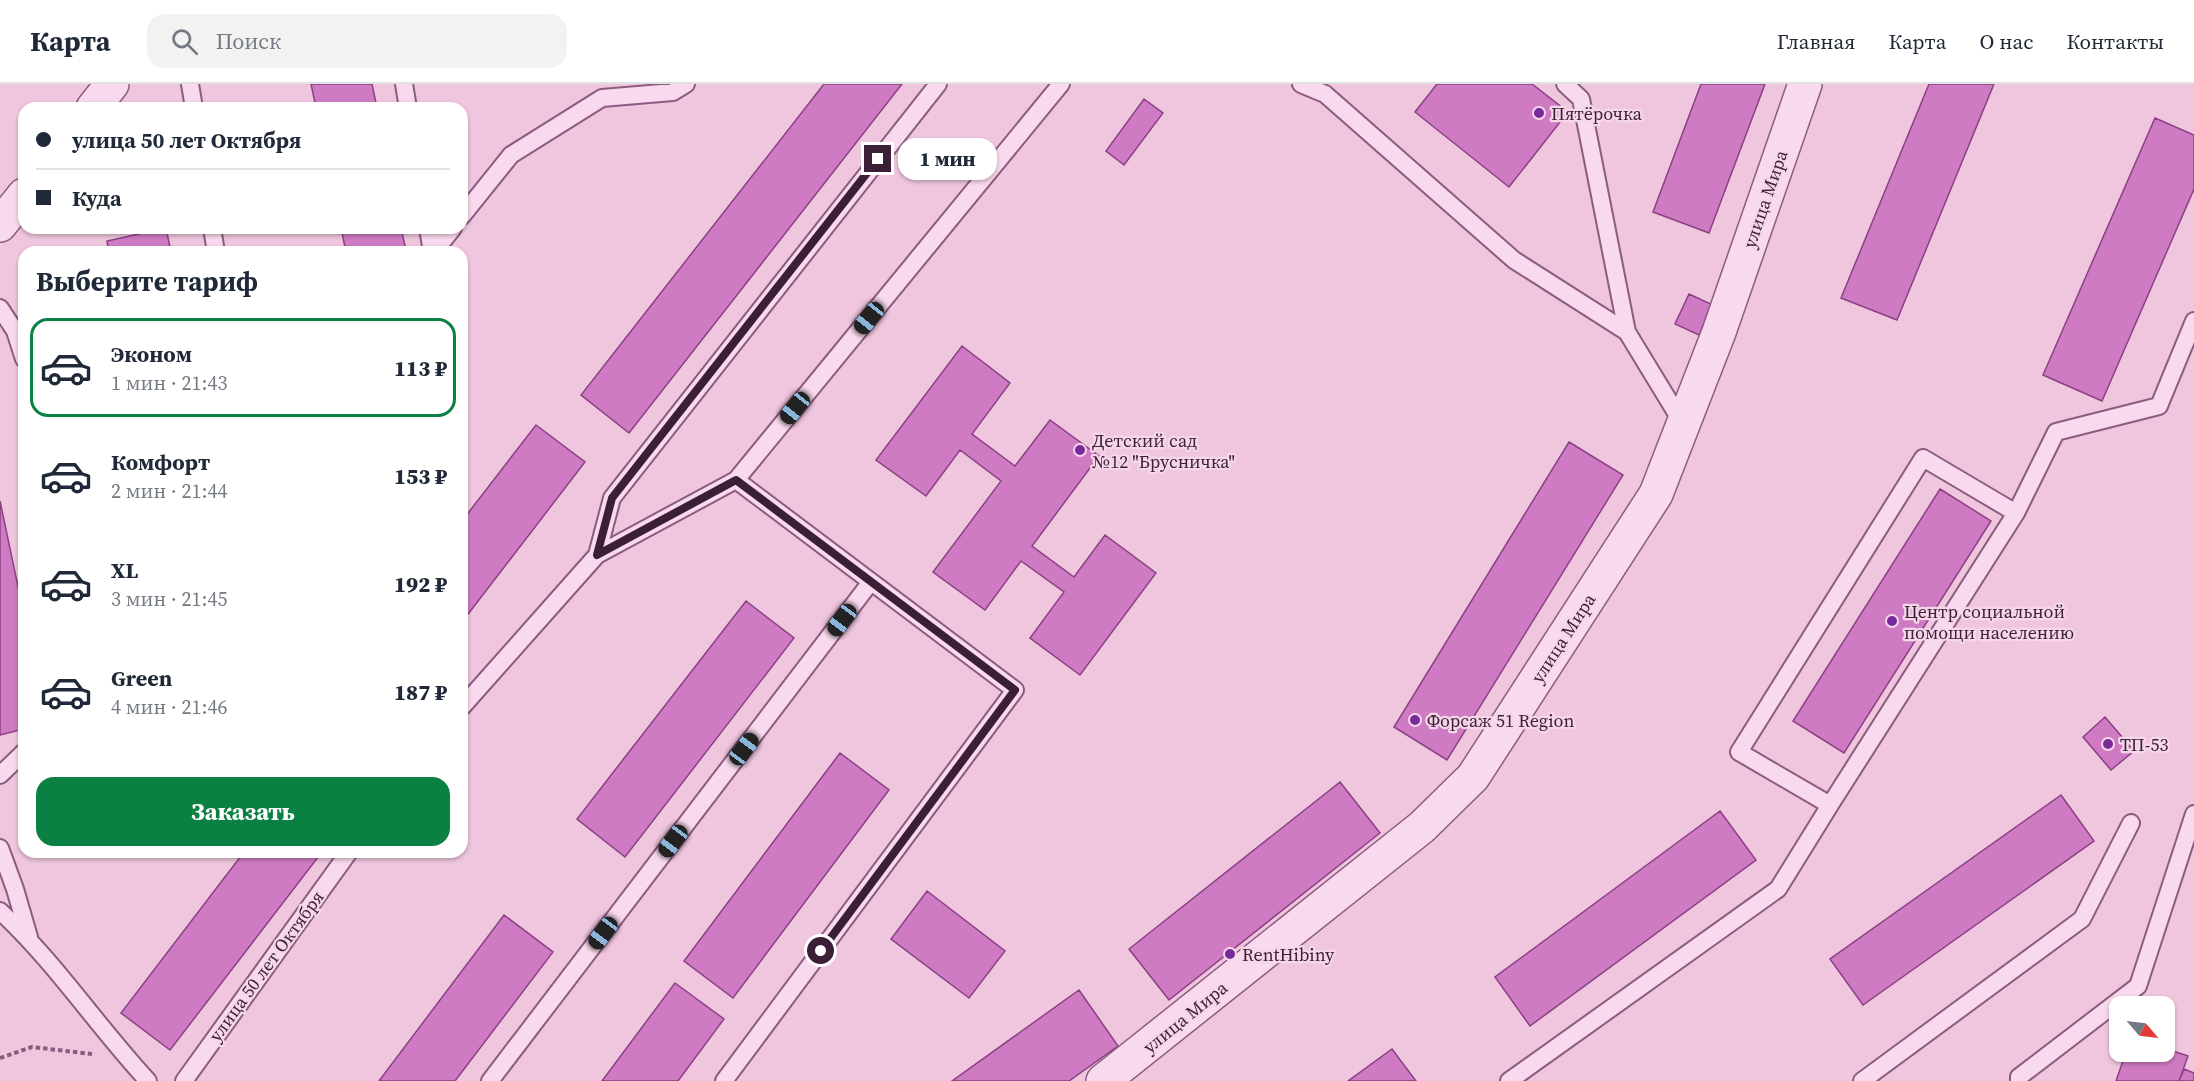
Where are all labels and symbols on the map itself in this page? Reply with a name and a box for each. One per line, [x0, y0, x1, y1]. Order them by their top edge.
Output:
place label: Пятёрочка [1551, 101, 1643, 126]
marker: Пятёрочка [1532, 106, 1546, 120]
callout: 1 мин [899, 138, 998, 180]
route end [864, 145, 891, 172]
street label: улица Мира [1737, 146, 1794, 251]
car [851, 298, 887, 338]
car [777, 388, 813, 428]
place label: Детский сад №12 "Брусничка" [1092, 428, 1235, 474]
marker: Детский сад №12 "Брусничка" [1073, 443, 1087, 457]
street label: улица Мира [1525, 588, 1602, 688]
place label: Центр социальной помощи населению [1904, 599, 2074, 645]
car [824, 600, 860, 640]
marker: Центр социальной помощи населению [1885, 614, 1899, 628]
place label: Форсаж 51 Region [1427, 708, 1574, 733]
marker: Форсаж 51 Region [1408, 713, 1422, 727]
car [726, 729, 762, 769]
place label: ТП-53 [2120, 732, 2168, 757]
marker: ТП-53 [2101, 737, 2115, 751]
car [655, 821, 691, 861]
street label: улица 50 лет Октября [203, 885, 329, 1047]
car [585, 913, 621, 953]
route start [807, 937, 834, 964]
place label: RentHibiny [1242, 942, 1335, 967]
marker: RentHibiny [1223, 947, 1237, 961]
street label: улица Мира [1137, 975, 1233, 1059]
north arrow [2109, 996, 2175, 1062]

